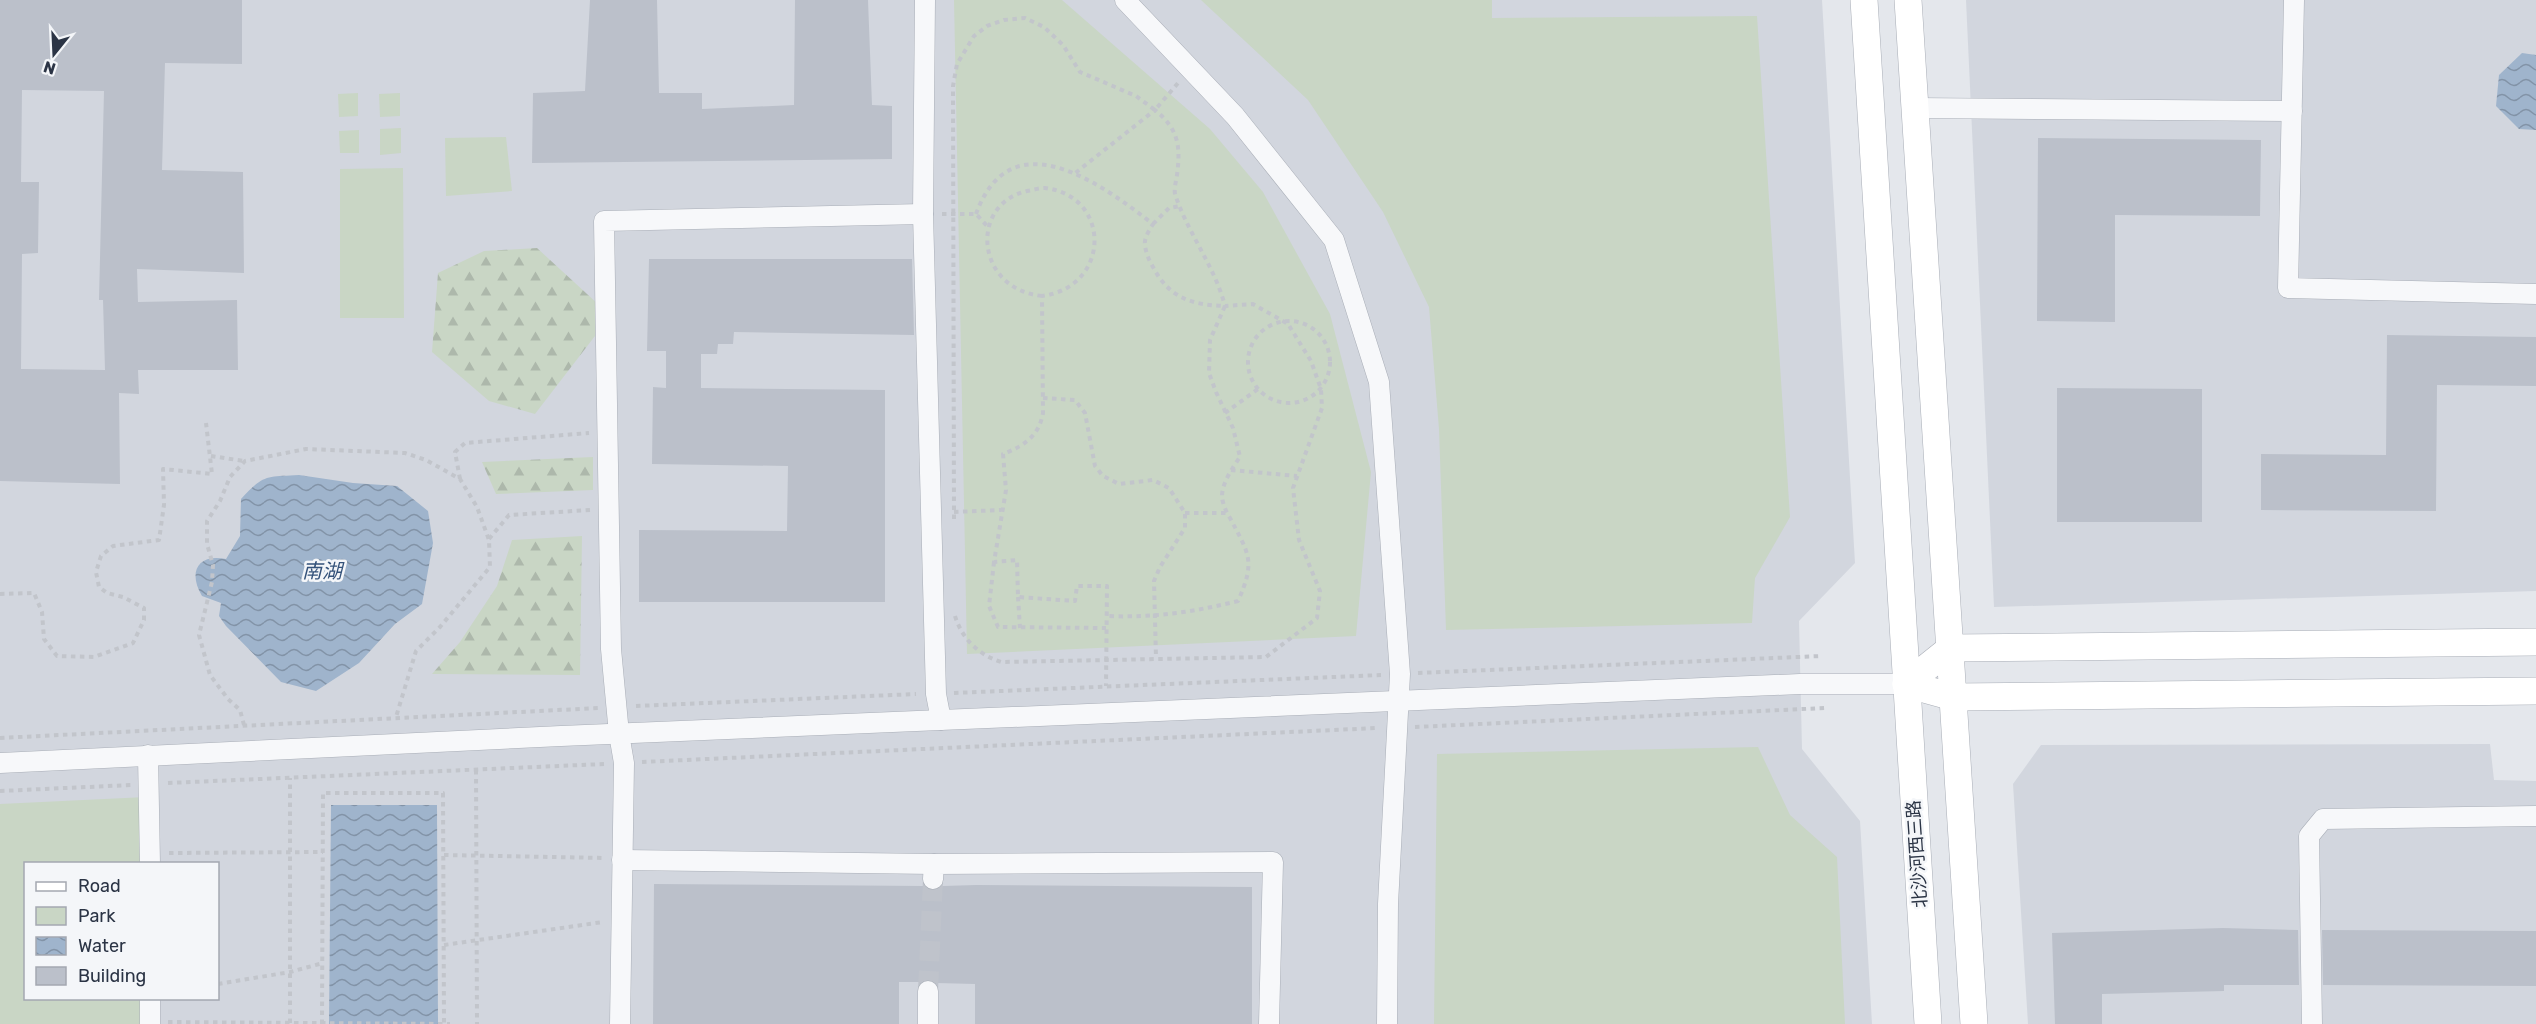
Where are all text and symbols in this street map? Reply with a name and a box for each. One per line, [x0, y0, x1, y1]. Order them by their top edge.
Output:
north arrow [24, 24, 84, 84]
text: N [41, 57, 58, 79]
water label: 南湖 [302, 559, 345, 583]
street label: 北沙河西三路 [1902, 799, 1932, 909]
legend [24, 862, 219, 1000]
text: Road [78, 875, 121, 897]
text: Park [78, 905, 116, 927]
text: Water [78, 935, 126, 957]
text: Building [78, 965, 146, 987]

